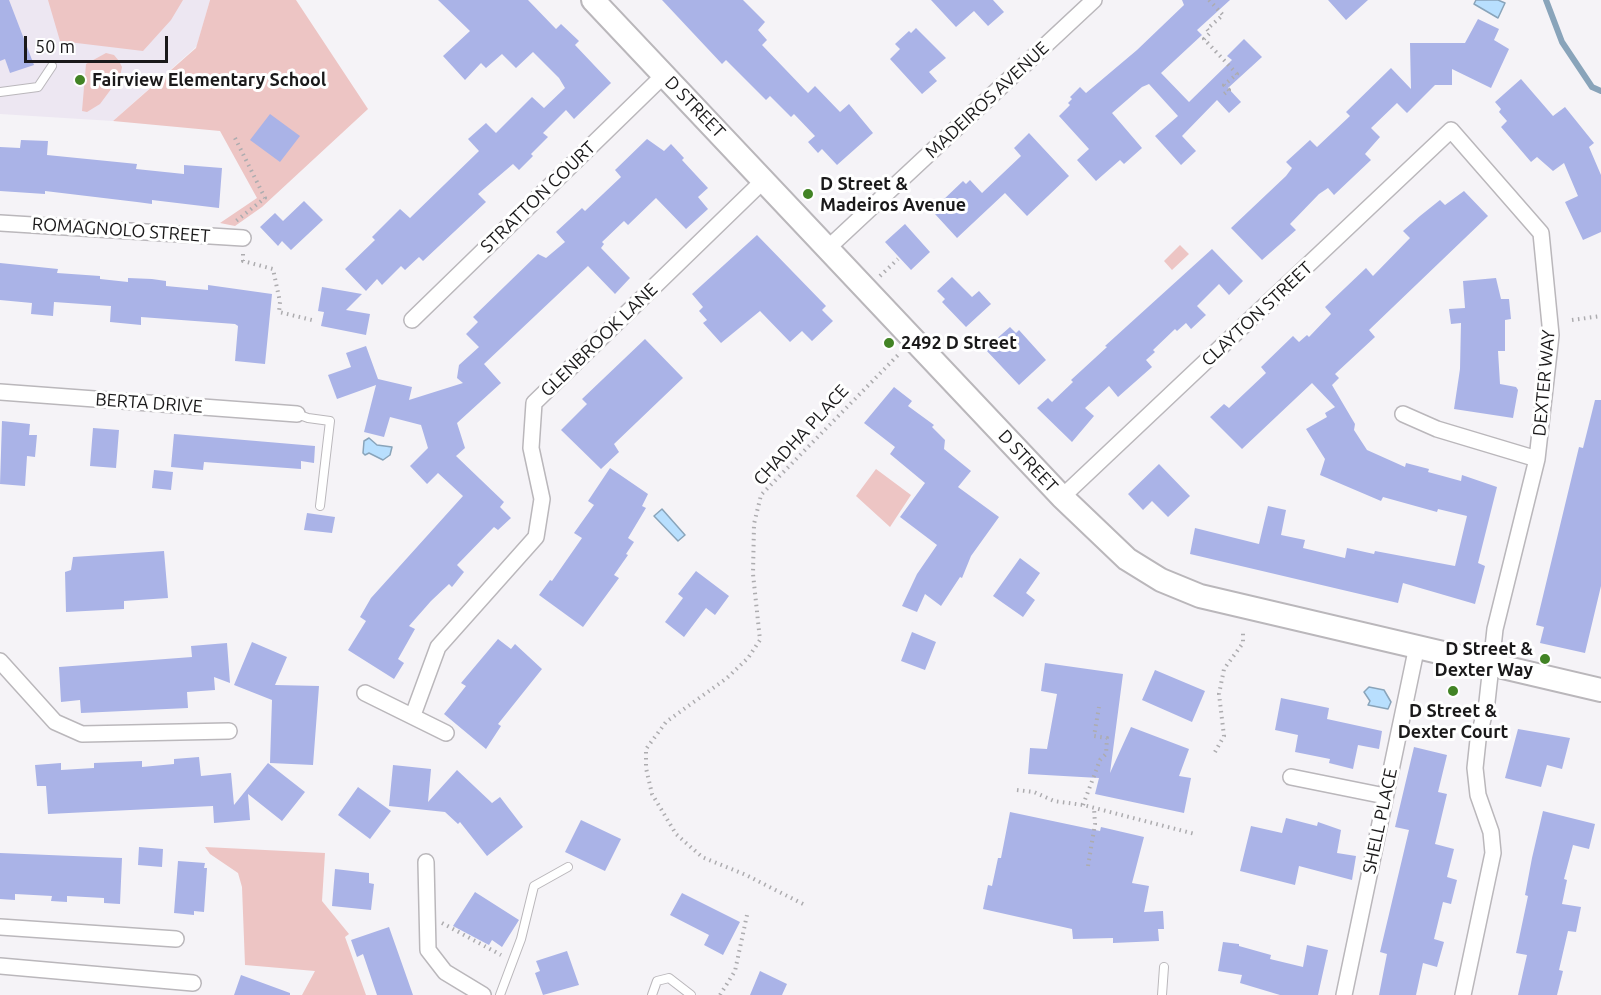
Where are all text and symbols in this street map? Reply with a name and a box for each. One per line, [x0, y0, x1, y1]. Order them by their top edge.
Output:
scale bar [27, 24, 171, 62]
text: 50 m [35, 36, 75, 56]
street label: MADEIROS AVENUE [921, 37, 1053, 163]
place label: Fairview Elementary School [92, 69, 326, 91]
street label: D STREET [660, 72, 730, 142]
marker: Fairview Elementary School [73, 73, 87, 87]
street label: STRATTON COURT [476, 137, 600, 257]
place label: D Street & Madeiros Avenue [820, 173, 966, 216]
marker: D Street & Madeiros Avenue [801, 187, 815, 201]
street label: ROMAGNOLO STREET [31, 213, 211, 247]
street label: CLAYTON STREET [1197, 257, 1317, 371]
street label: GLENBROOK LANE [536, 279, 662, 401]
street label: DEXTER WAY [1529, 329, 1559, 437]
place label: 2492 D Street [901, 332, 1017, 354]
marker: 2492 D Street [882, 336, 896, 350]
street label: CHADHA PLACE [749, 380, 853, 490]
street label: BERTA DRIVE [95, 388, 203, 418]
street label: D STREET [994, 425, 1062, 497]
place label: D Street & Dexter Way [1435, 638, 1533, 680]
marker: D Street & Dexter Way [1538, 652, 1552, 666]
marker: D Street & Dexter Court [1446, 684, 1460, 698]
place label: D Street & Dexter Court [1398, 700, 1508, 742]
street label: SHELL PLACE [1358, 766, 1402, 876]

